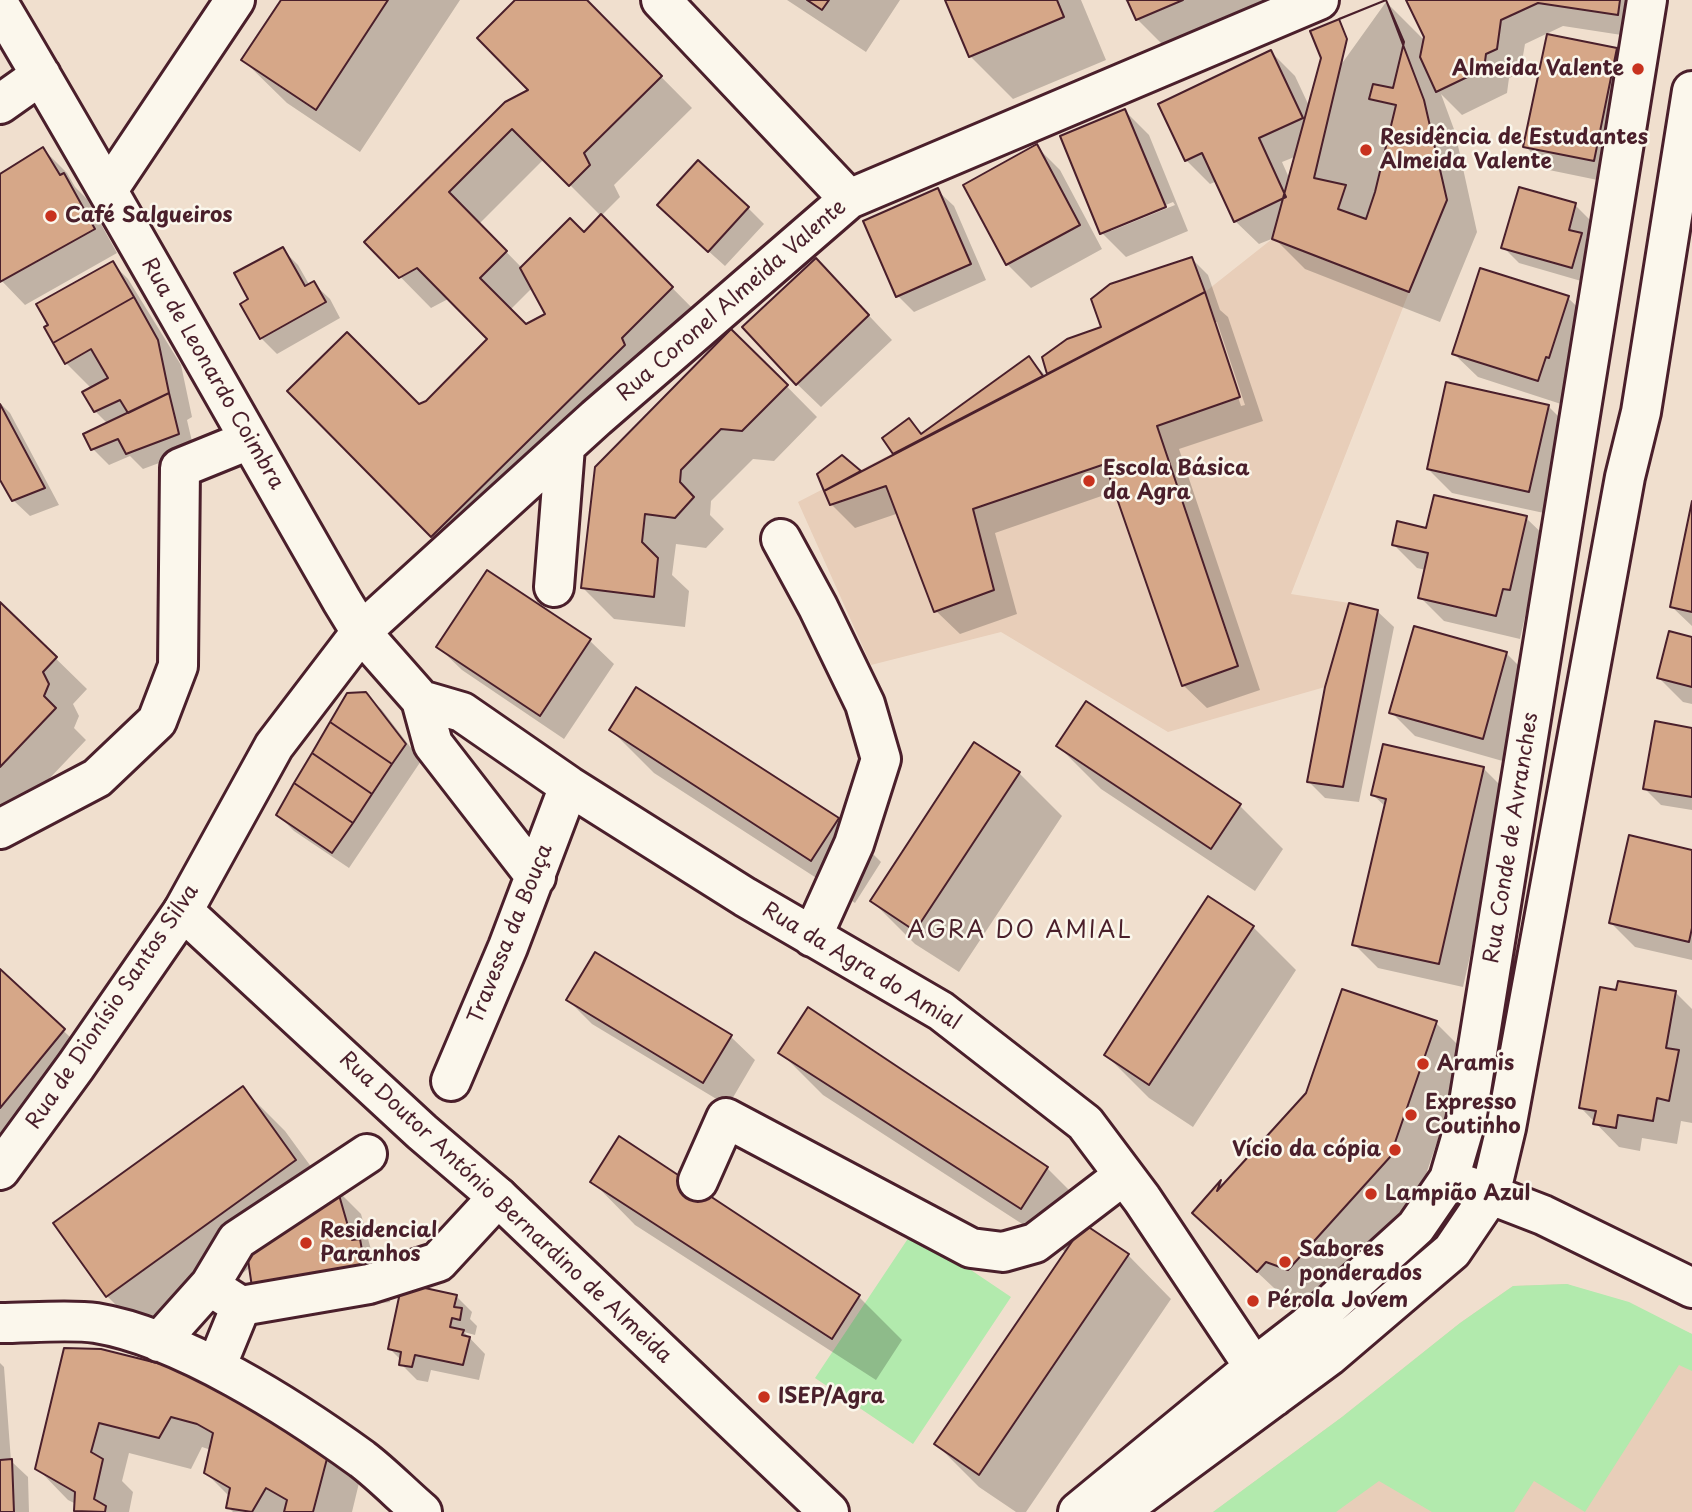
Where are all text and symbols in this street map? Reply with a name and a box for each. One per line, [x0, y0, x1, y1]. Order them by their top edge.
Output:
place label: Almeida Valente [1452, 56, 1624, 82]
marker: Almeida Valente [1630, 61, 1646, 77]
place label: Residência de Estudantes Almeida Valente [1380, 125, 1648, 175]
marker: Residência de Estudantes Almeida Valente [1358, 142, 1374, 158]
street label: Rua Coronel Almeida Valente [612, 195, 852, 407]
place label: Café Salgueiros [65, 203, 232, 229]
marker: Café Salgueiros [43, 208, 59, 224]
street label: Rua de Leonardo Coimbra [135, 254, 289, 494]
place label: Escola Básica da Agra [1103, 456, 1250, 506]
marker: Escola Básica da Agra [1081, 473, 1097, 489]
street label: Rua Conde de Avranches [1480, 711, 1544, 965]
street label: Travessa da Bouça [463, 841, 559, 1027]
street label: Rua de Dionísio Santos Silva [21, 880, 205, 1134]
street label: Rua da Agra do Amial [757, 898, 965, 1036]
district label: AGRA DO AMIAL [909, 918, 1131, 946]
street label: Rua Doutor António Bernardino de Almeida [334, 1047, 676, 1369]
place label: Aramis [1437, 1051, 1514, 1077]
marker: Aramis [1415, 1056, 1431, 1072]
place label: Expresso Coutinho [1425, 1090, 1521, 1140]
marker: Expresso Coutinho [1403, 1107, 1419, 1123]
place label: Vício da cópia [1232, 1137, 1381, 1163]
marker: Vício da cópia [1387, 1142, 1403, 1158]
place label: Lampião Azul [1385, 1181, 1530, 1207]
marker: Lampião Azul [1363, 1186, 1379, 1202]
place label: Residencial Paranhos [320, 1218, 437, 1268]
marker: Residencial Paranhos [298, 1235, 314, 1251]
place label: Sabores ponderados [1299, 1237, 1422, 1287]
marker: Sabores ponderados [1277, 1254, 1293, 1270]
place label: Pérola Jovem [1267, 1288, 1408, 1314]
marker: Pérola Jovem [1245, 1293, 1261, 1309]
place label: ISEP/Agra [778, 1384, 885, 1410]
marker: ISEP/Agra [756, 1389, 772, 1405]

